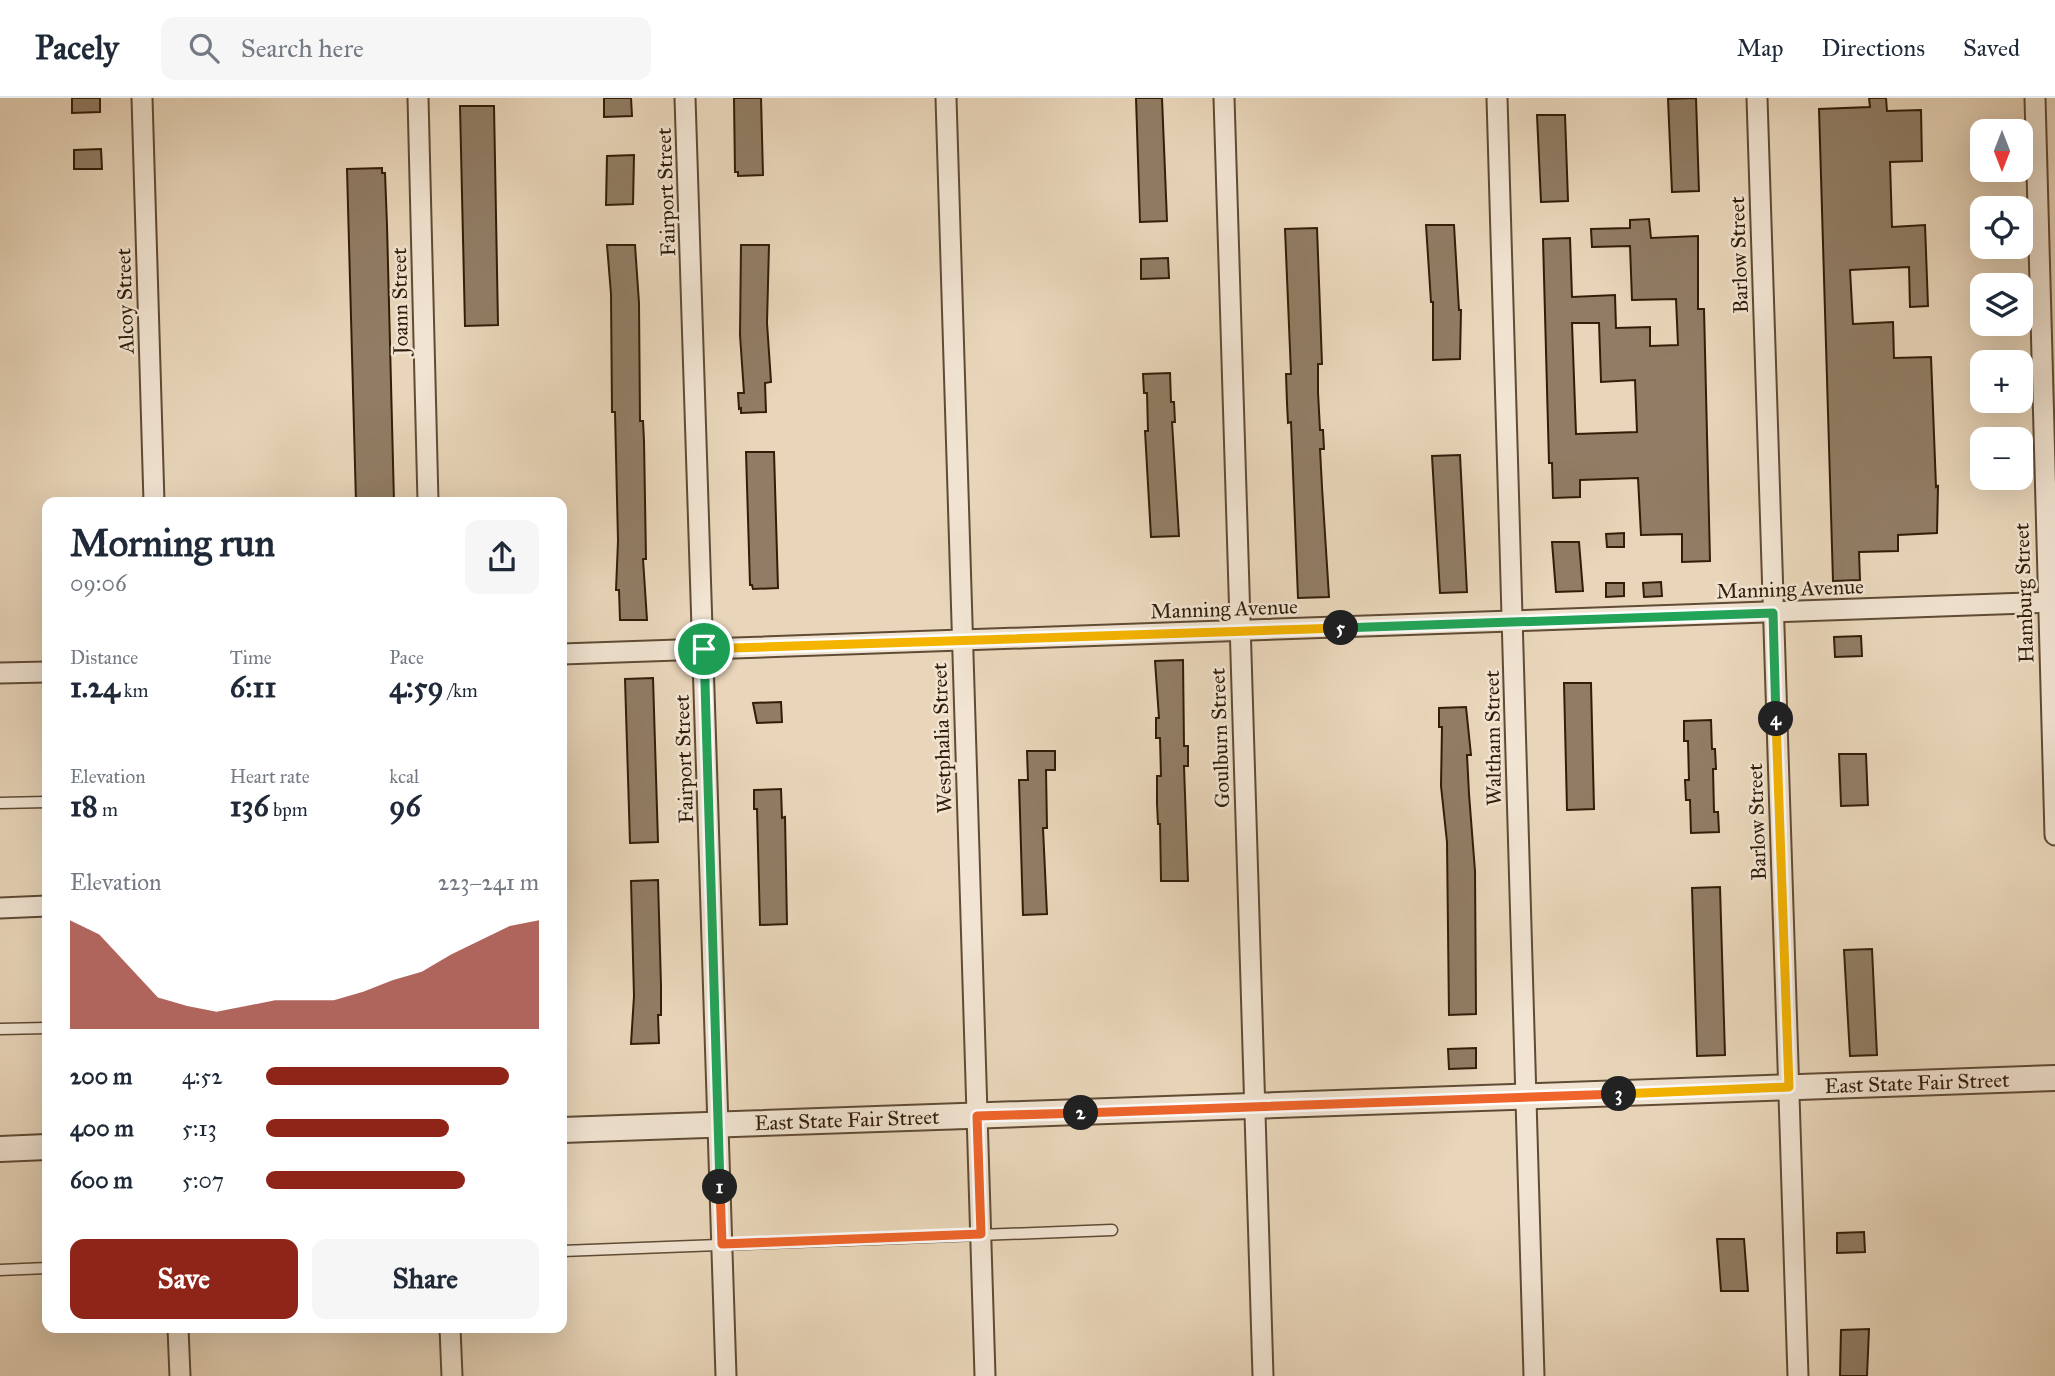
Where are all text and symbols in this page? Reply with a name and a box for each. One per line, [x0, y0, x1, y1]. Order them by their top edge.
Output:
search box [161, 17, 651, 80]
text: Pacely [35, 28, 119, 68]
icon: search [185, 29, 223, 67]
text: Search here [241, 32, 364, 64]
text: Map [1737, 33, 1784, 63]
text: Directions [1822, 33, 1925, 63]
text: Saved [1963, 33, 2020, 63]
north arrow [1970, 119, 2034, 182]
map controls [1970, 119, 2033, 490]
street label: Fairport Street [651, 127, 681, 257]
street label: Barlow Street [1724, 195, 1754, 314]
button: locate [1970, 196, 2033, 259]
street label: Alcoy Street [110, 247, 140, 355]
street label: Joann Street [386, 247, 414, 357]
button: layers [1970, 273, 2033, 336]
button: + [1970, 350, 2033, 413]
button: − [1970, 427, 2033, 490]
text: Morning run [70, 520, 275, 566]
button: share [465, 520, 539, 594]
street label: Hamburg Street [2009, 522, 2039, 664]
text: 09:06 [70, 569, 127, 597]
street label: Manning Avenue [1716, 573, 1865, 605]
street label: Manning Avenue [1150, 593, 1299, 625]
pin: 5 [1324, 610, 1358, 646]
text: 5 [1336, 616, 1345, 639]
pin [674, 619, 734, 679]
icon: arrive [685, 630, 723, 668]
text: Distance [70, 646, 138, 669]
text: Time [230, 646, 272, 669]
text: Pace [389, 646, 424, 669]
street label: Westphalia Street [926, 662, 958, 814]
street label: Goulburn Street [1205, 667, 1235, 809]
text: 1.24 [70, 669, 120, 705]
text: 6:11 [230, 669, 276, 705]
text: 4:59 [389, 669, 444, 705]
street label: Waltham Street [1479, 669, 1507, 806]
text: km [120, 679, 149, 702]
text: /km [444, 679, 478, 702]
street label: Fairport Street [669, 694, 699, 824]
pin: 4 [1758, 702, 1794, 736]
text: 4 [1770, 707, 1781, 730]
street label: Barlow Street [1742, 762, 1772, 881]
text: Elevation [70, 765, 145, 788]
text: Heart rate [230, 765, 310, 788]
text: kcal [389, 765, 419, 788]
text: 18 [70, 788, 98, 824]
text: 136 [230, 788, 269, 824]
text: 96 [389, 788, 421, 824]
text: m [98, 798, 118, 821]
text: bpm [269, 798, 308, 821]
text: Elevation [70, 868, 161, 896]
text: 223–241 m [438, 868, 539, 896]
text: 200 m [70, 1062, 132, 1090]
text: 4:52 [182, 1062, 223, 1090]
street label: East State Fair Street [1824, 1067, 2010, 1099]
pin: 3 [1602, 1076, 1636, 1112]
text: 3 [1615, 1082, 1622, 1105]
pin: 2 [1064, 1096, 1098, 1130]
text: 2 [1076, 1101, 1085, 1124]
street label: East State Fair Street [754, 1104, 940, 1136]
text: 400 m [70, 1114, 134, 1142]
text: 5:13 [182, 1114, 217, 1142]
text: 600 m [70, 1166, 133, 1194]
text: 5:07 [182, 1166, 224, 1194]
pin: 1 [702, 1170, 738, 1204]
text: 1 [716, 1175, 723, 1198]
button: Save [70, 1239, 298, 1319]
button: Share [312, 1239, 539, 1319]

